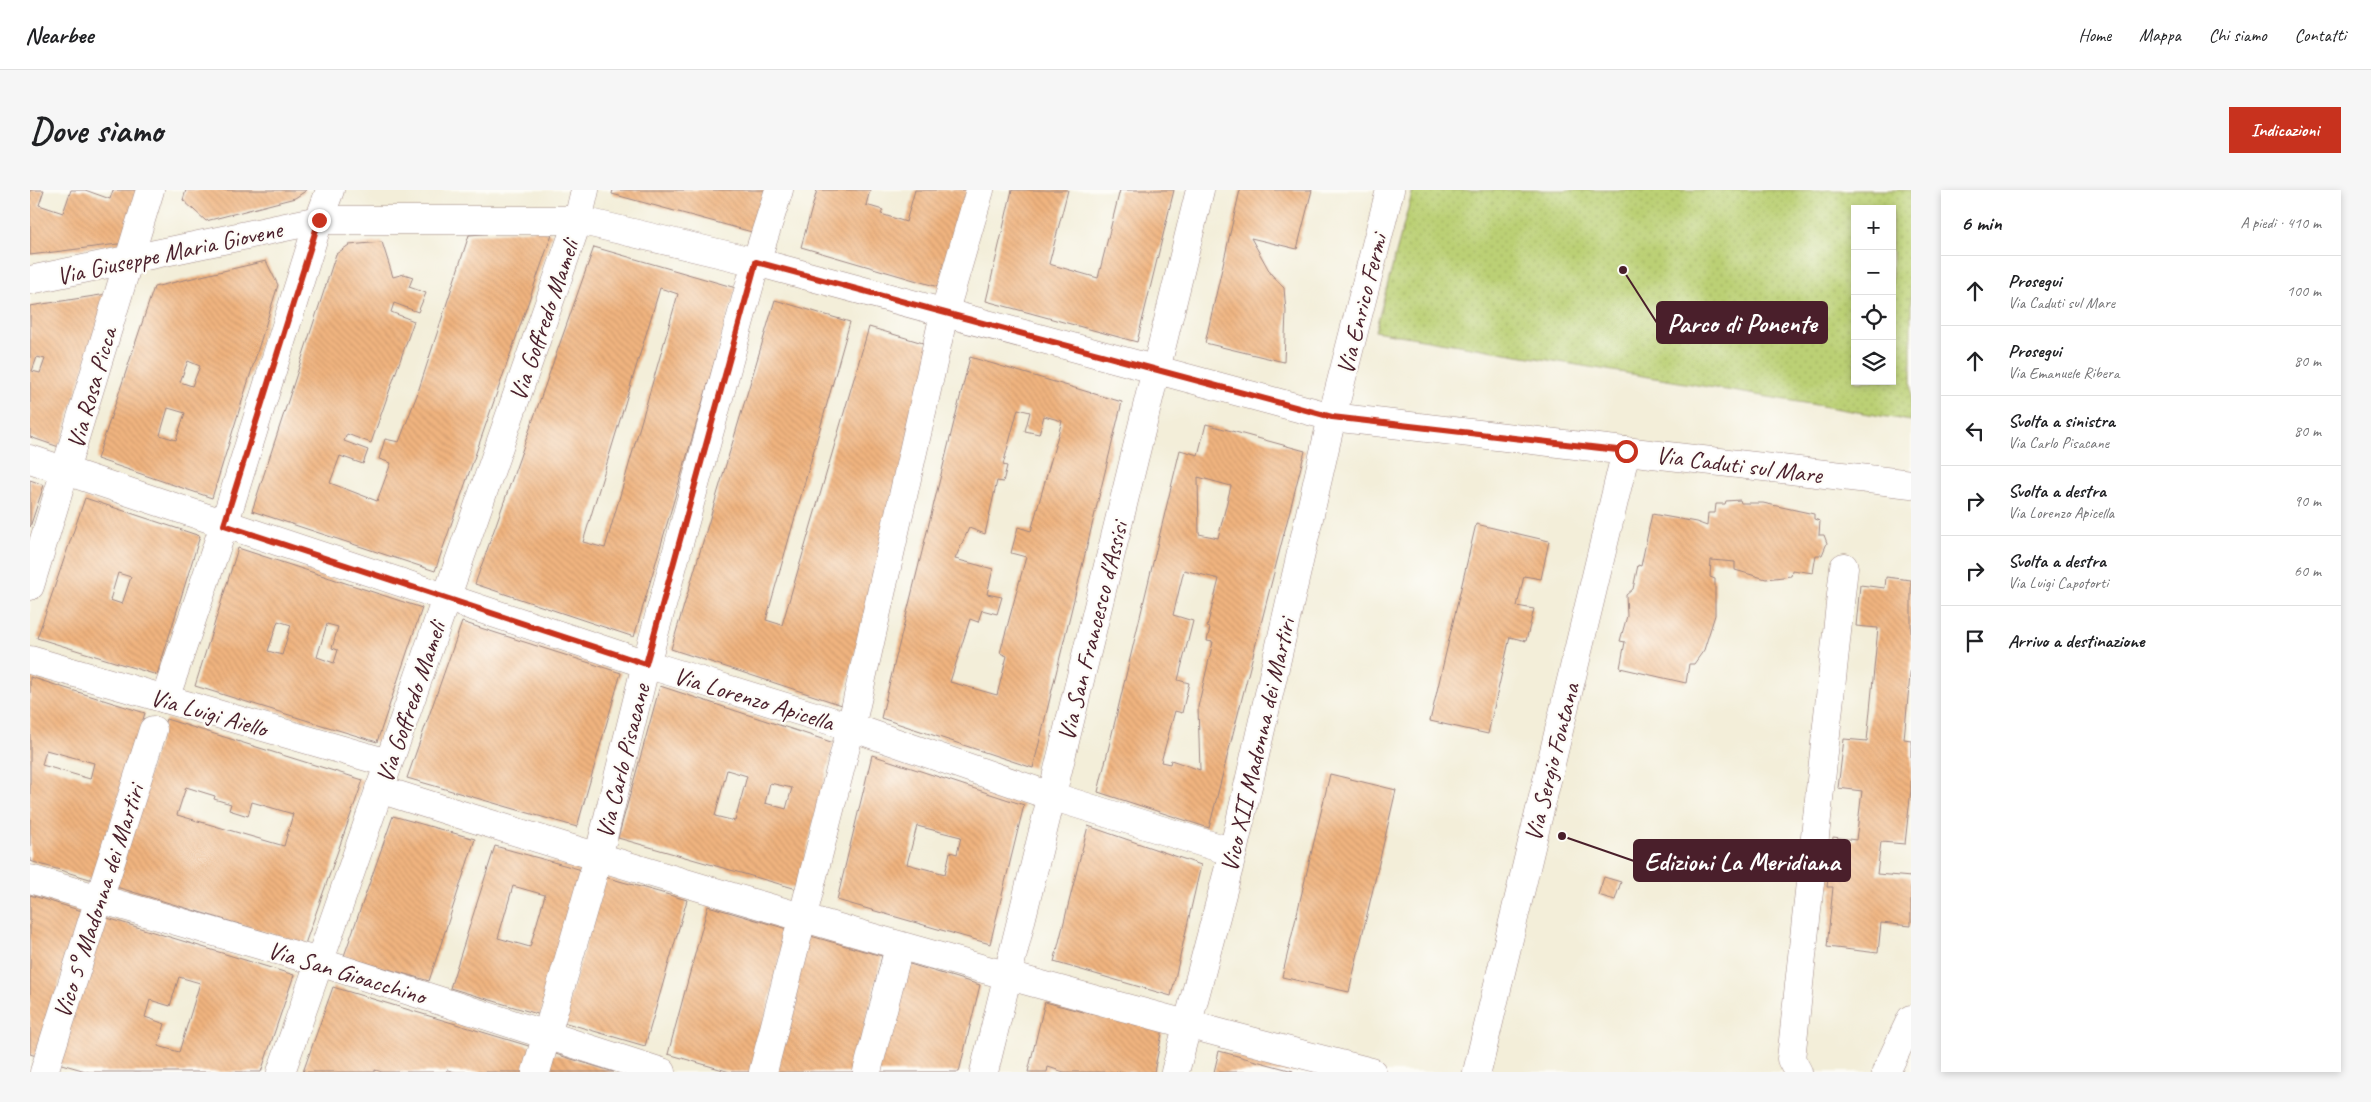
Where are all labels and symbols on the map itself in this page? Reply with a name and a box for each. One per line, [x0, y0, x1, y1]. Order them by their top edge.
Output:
route end [308, 209, 331, 232]
street label: Via Giuseppe Maria Giovene [54, 213, 287, 293]
street label: Via Enrico Fermi [1329, 228, 1396, 378]
street label: Via Goffredo Mameli [501, 232, 588, 405]
callout: Parco di Ponente [1657, 302, 1827, 343]
text: Parco di Ponente [1667, 307, 1819, 340]
street label: Via Rosa Picca [59, 321, 125, 453]
street label: Via Caduti sul Mare [1654, 439, 1826, 491]
route start [1615, 440, 1638, 463]
street label: Via San Francesco d'Assisi [1050, 515, 1136, 744]
street label: Vico XII Madonna dei Martiri [1213, 612, 1303, 875]
street label: Via Goffredo Mameli [368, 614, 455, 787]
street label: Via Lorenzo Apicella [670, 659, 839, 739]
street label: Via Sergio Fontana [1517, 678, 1588, 845]
street label: Via Carlo Pisacane [588, 679, 658, 842]
street label: Via Luigi Aiello [147, 681, 274, 746]
street label: Vico 5° Madonna dei Martiri [46, 777, 153, 1022]
callout: Edizioni La Meridiana [1634, 840, 1850, 881]
text: Edizioni La Meridiana [1644, 845, 1842, 878]
street label: Via San Gioacchino [264, 934, 433, 1013]

